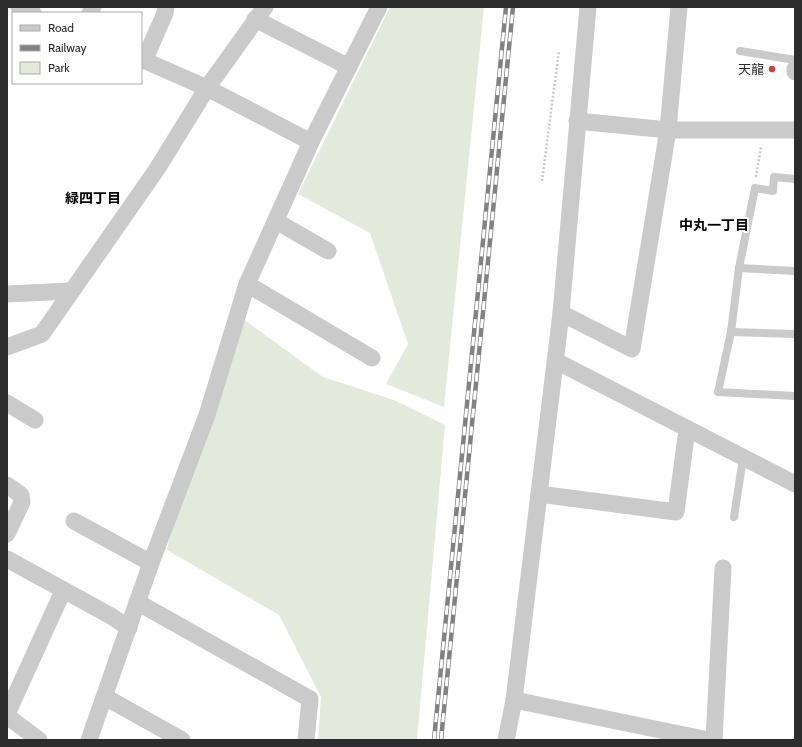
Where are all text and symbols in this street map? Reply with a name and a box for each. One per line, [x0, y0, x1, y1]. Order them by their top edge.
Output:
legend [12, 12, 142, 84]
text: Road [48, 20, 74, 35]
text: Railway [48, 40, 86, 55]
text: Park [48, 60, 70, 75]
place label: 天龍 [738, 61, 764, 77]
marker: 天龍 [767, 64, 777, 74]
district label: 緑四丁目 [65, 189, 121, 207]
district label: 中丸一丁目 [679, 216, 749, 234]

